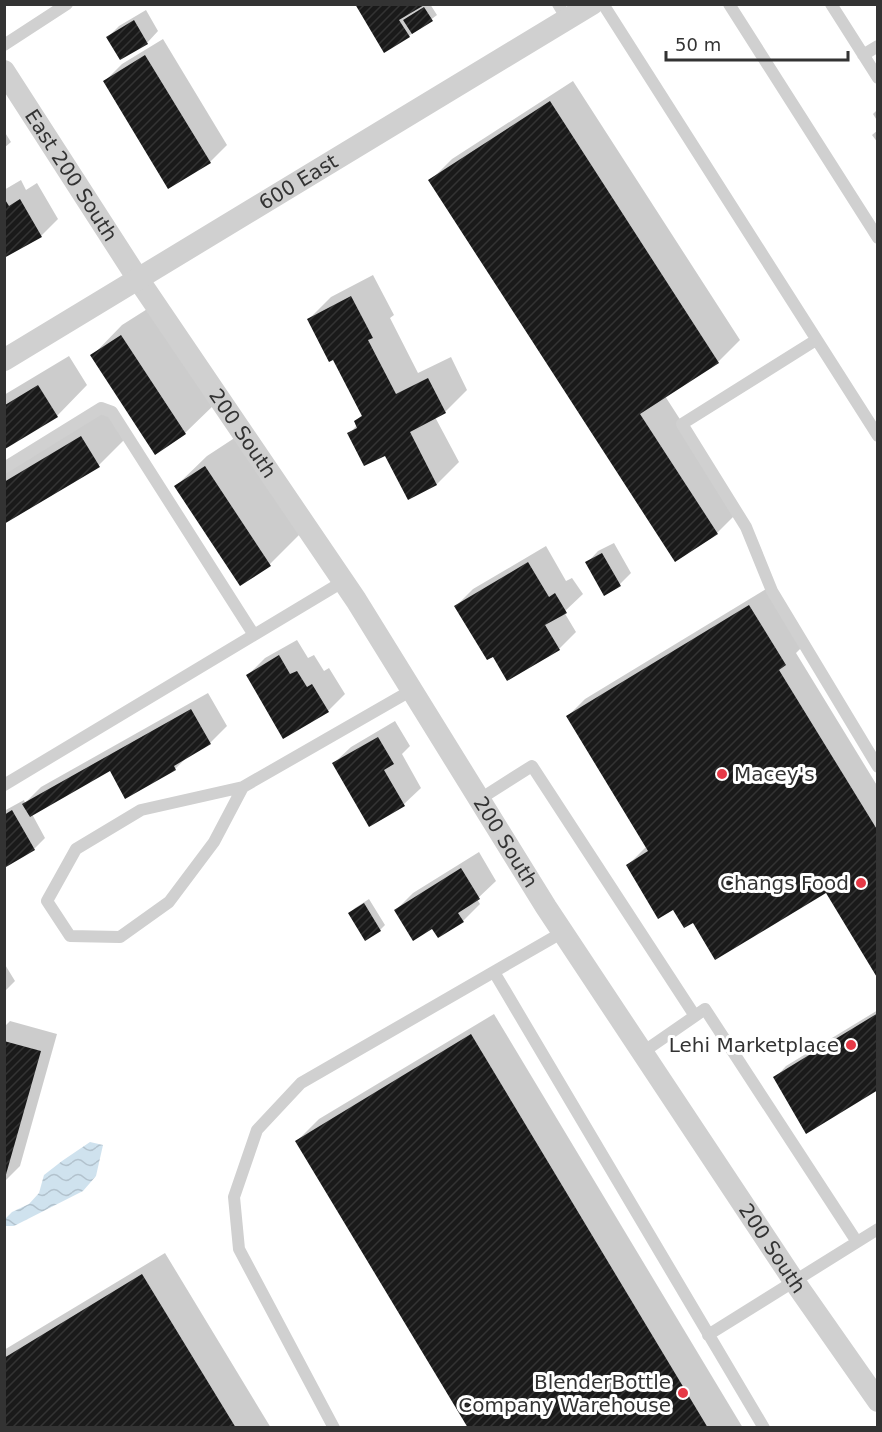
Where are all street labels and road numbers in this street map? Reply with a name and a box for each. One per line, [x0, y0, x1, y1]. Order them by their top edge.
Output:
street label: East 200 South [20, 105, 122, 246]
street label: 600 East [255, 149, 342, 215]
street label: 200 South [204, 384, 282, 483]
street label: 200 South [469, 792, 543, 892]
street label: 200 South [734, 1199, 811, 1298]

